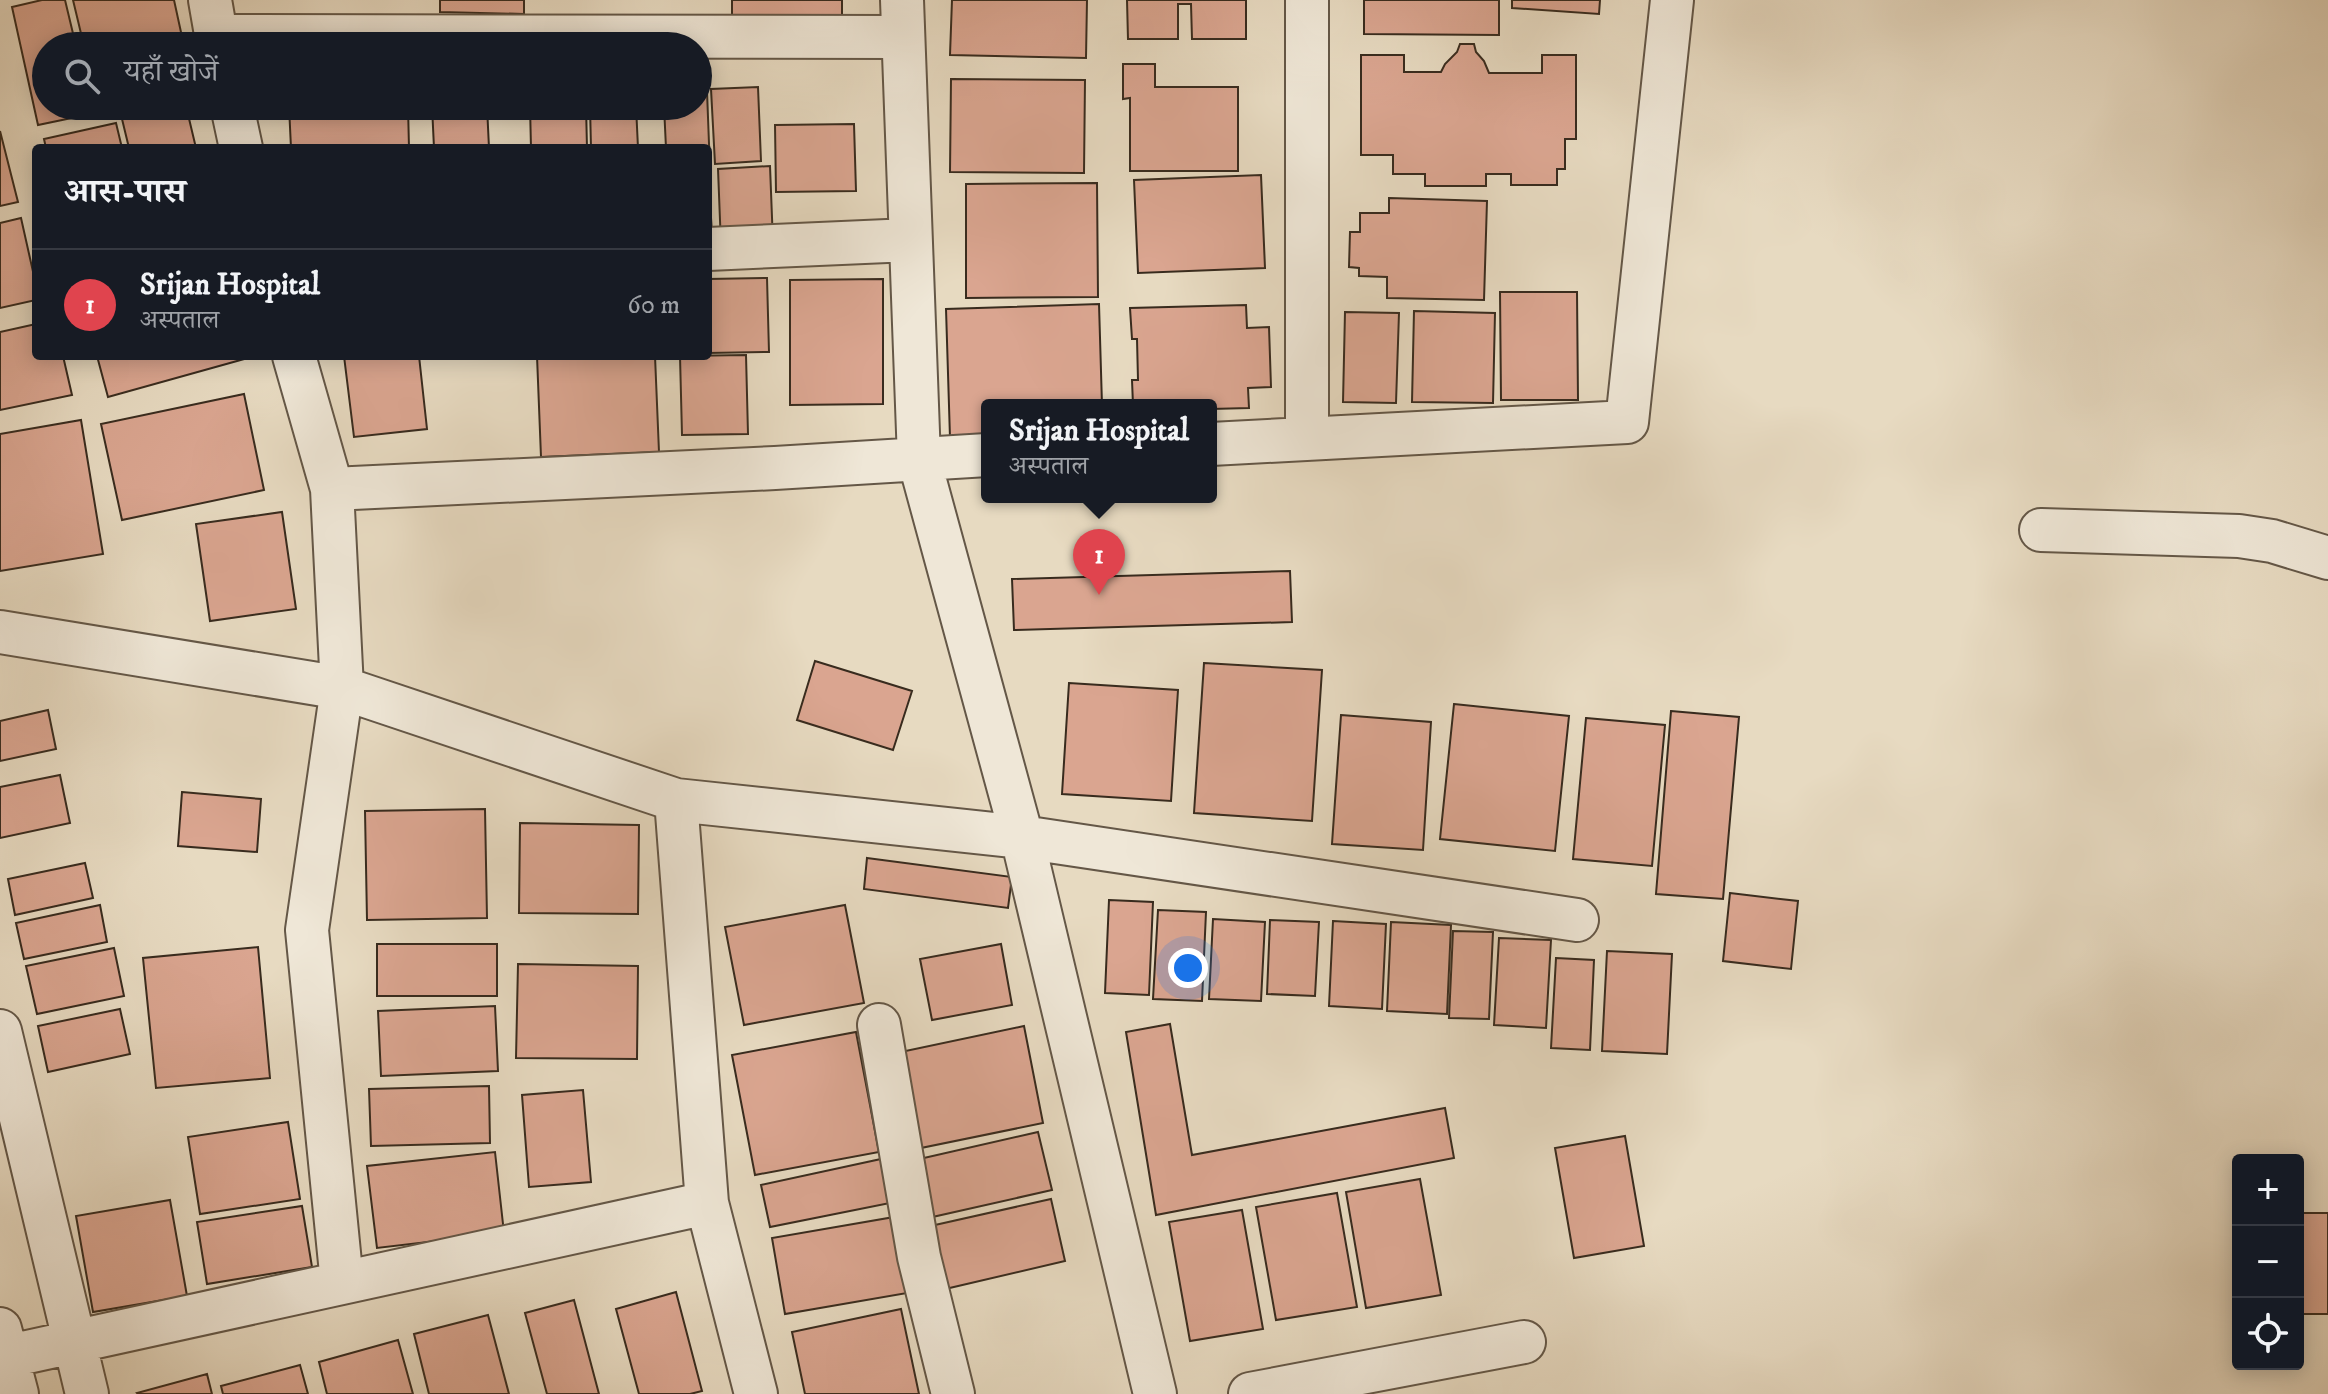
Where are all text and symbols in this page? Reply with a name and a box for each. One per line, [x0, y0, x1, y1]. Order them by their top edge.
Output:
search box [32, 32, 712, 120]
icon: search [60, 54, 104, 98]
text: यहाँ खोजें [124, 54, 218, 91]
text: आस-पास [64, 171, 186, 213]
text: Srijan Hospital [140, 267, 320, 304]
text: 1 [85, 289, 95, 322]
text: 60 m [627, 289, 680, 322]
text: अस्पताल [140, 304, 219, 337]
popup [981, 399, 1217, 503]
text: Srijan Hospital [1009, 413, 1189, 450]
text: अस्पताल [1009, 450, 1088, 483]
pin: 1 [1073, 529, 1125, 595]
your location [1168, 948, 1208, 988]
map controls [2232, 1154, 2304, 1370]
button: + [2232, 1154, 2304, 1226]
button: − [2232, 1226, 2304, 1298]
button: locate [2232, 1298, 2304, 1370]

